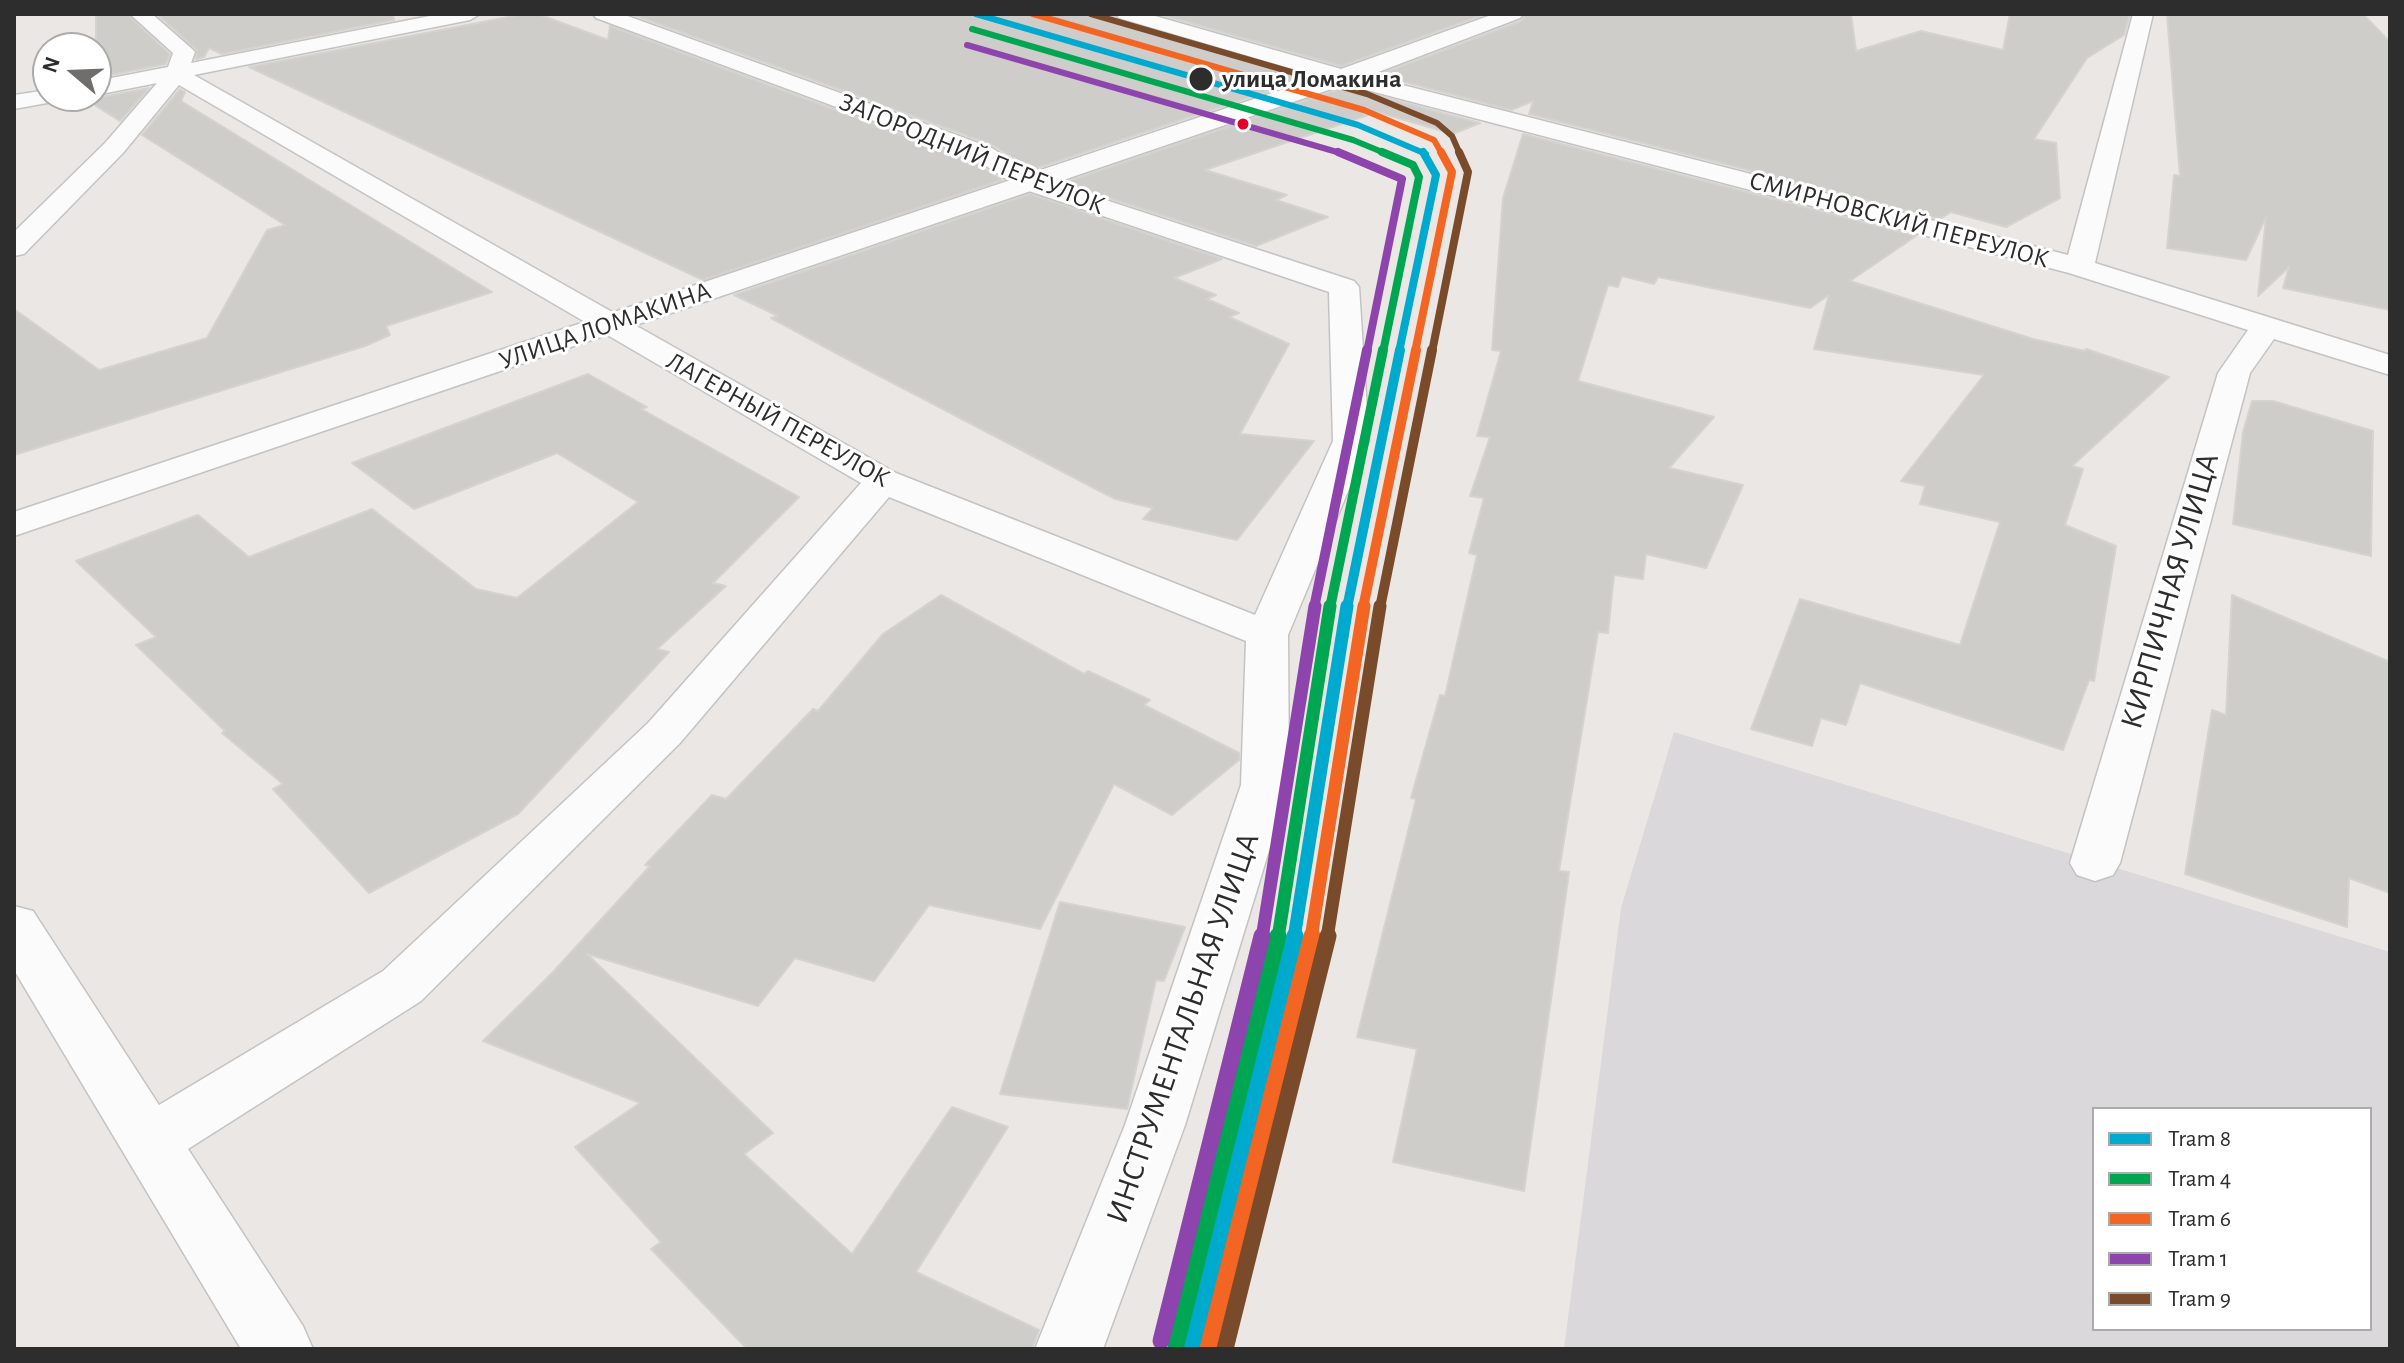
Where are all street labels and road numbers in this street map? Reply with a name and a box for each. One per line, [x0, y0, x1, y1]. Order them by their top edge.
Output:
street label: ЗАГОРОДНИЙ ПЕРЕУЛОК [835, 86, 1109, 222]
street label: СМИРНОВСКИЙ ПЕРЕУЛОК [1746, 165, 2052, 275]
street label: УЛИЦА ЛОМАКИНА [495, 275, 715, 377]
street label: ЛАГЕРНЫЙ ПЕРЕУЛОК [661, 346, 895, 494]
street label: КИРПИЧНАЯ УЛИЦА [2112, 449, 2228, 733]
street label: ИНСТРУМЕНТАЛЬНАЯ УЛИЦА [1098, 827, 1268, 1229]

